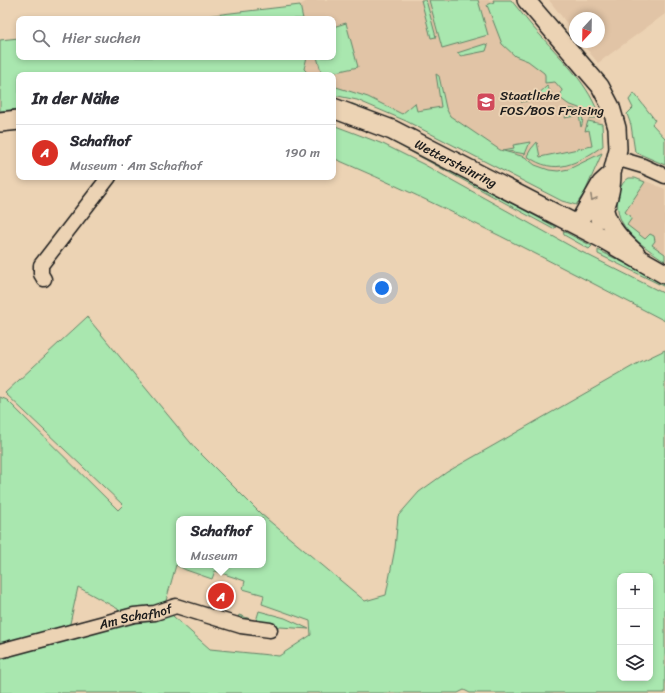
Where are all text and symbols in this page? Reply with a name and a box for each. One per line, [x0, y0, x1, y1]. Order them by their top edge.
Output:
north arrow [569, 12, 605, 48]
search box [16, 16, 336, 60]
text: Hier suchen [62, 25, 141, 51]
icon: search [30, 27, 52, 49]
text: In der Nähe [32, 83, 119, 113]
place label: Staatliche FOS/BOS Freising [500, 84, 605, 122]
school or university icon: Staatliche FOS/BOS Freising [475, 91, 497, 113]
text: Schafhof [70, 128, 131, 154]
street label: Wettersteinring [410, 133, 502, 194]
text: A [41, 141, 49, 164]
text: 190 m [285, 141, 320, 164]
text: Museum · Am Schafhof [70, 154, 202, 177]
one-way arrow [590, 194, 598, 201]
your location [372, 278, 392, 298]
popup [176, 516, 266, 568]
text: Schafhof [191, 518, 251, 544]
text: Museum [191, 544, 238, 567]
map controls [617, 573, 653, 681]
button: + [617, 573, 653, 609]
pin: A [208, 581, 234, 611]
street label: Am Schafhof [95, 597, 177, 636]
button: − [617, 609, 653, 645]
button: layers [617, 645, 653, 681]

